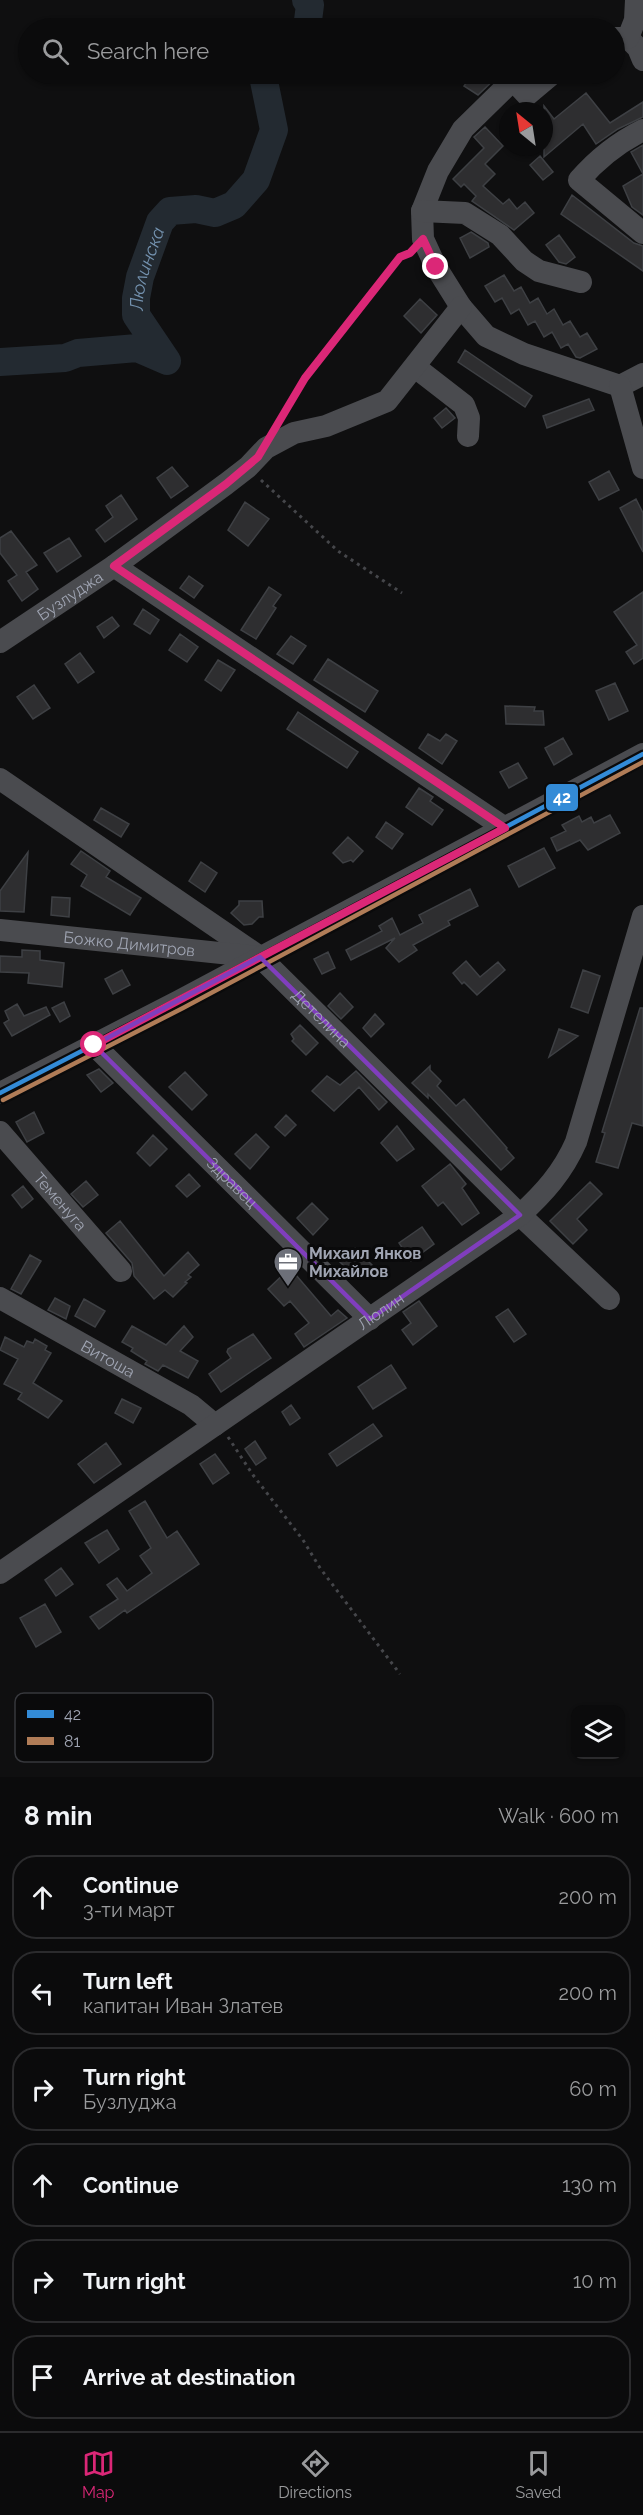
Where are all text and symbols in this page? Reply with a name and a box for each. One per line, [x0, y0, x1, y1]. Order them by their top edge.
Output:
search box [18, 18, 625, 84]
icon: search [39, 35, 72, 68]
text: Search here [87, 38, 209, 64]
north arrow [499, 102, 553, 156]
water label: Люлинска [126, 224, 168, 312]
route end [422, 253, 448, 279]
street label: Бузлуджа [33, 567, 106, 624]
line badge: 42 [545, 783, 579, 812]
text: 42 [553, 788, 571, 807]
street label: Божко Димитров [63, 927, 196, 960]
street label: Детелина [288, 985, 355, 1051]
route start [80, 1031, 106, 1057]
street label: Здравец [203, 1153, 262, 1212]
street label: Теменуга [30, 1168, 91, 1234]
place label: Михаил Янков Михайлов [309, 1244, 421, 1281]
office icon: Михаил Янков Михайлов [272, 1246, 304, 1288]
street label: Люлин [354, 1288, 407, 1334]
street label: Витоша [78, 1336, 138, 1381]
legend [15, 1693, 213, 1762]
text: 42 [64, 1705, 81, 1724]
map controls [571, 1705, 625, 1759]
button: layers [571, 1705, 625, 1759]
text: 81 [64, 1732, 80, 1751]
text: 8 min [24, 1801, 92, 1831]
text: Walk · 600 m [498, 1804, 619, 1828]
text: Continue [83, 1872, 179, 1898]
icon: ahead [26, 1881, 59, 1914]
text: 200 m [559, 1885, 617, 1909]
text: 3-ти март [83, 1898, 175, 1922]
text: Turn left [83, 1968, 173, 1994]
icon: left [26, 1977, 59, 2010]
text: 200 m [559, 1981, 617, 2005]
text: капитан Иван Златев [83, 1994, 283, 2018]
text: Turn right [83, 2064, 186, 2090]
icon: right [26, 2073, 59, 2106]
text: 60 m [569, 2077, 617, 2101]
text: Бузлуджа [83, 2090, 177, 2114]
icon: ahead [26, 2169, 59, 2202]
text: Continue [83, 2172, 179, 2198]
text: 130 m [562, 2173, 617, 2197]
icon: right [26, 2265, 59, 2298]
text: Turn right [83, 2268, 186, 2294]
text: 10 m [573, 2269, 617, 2293]
icon: arrive [26, 2361, 59, 2394]
text: Arrive at destination [83, 2364, 296, 2390]
tab: Map [82, 2447, 115, 2502]
tab: Directions [278, 2447, 352, 2502]
tab: Saved [515, 2447, 561, 2502]

